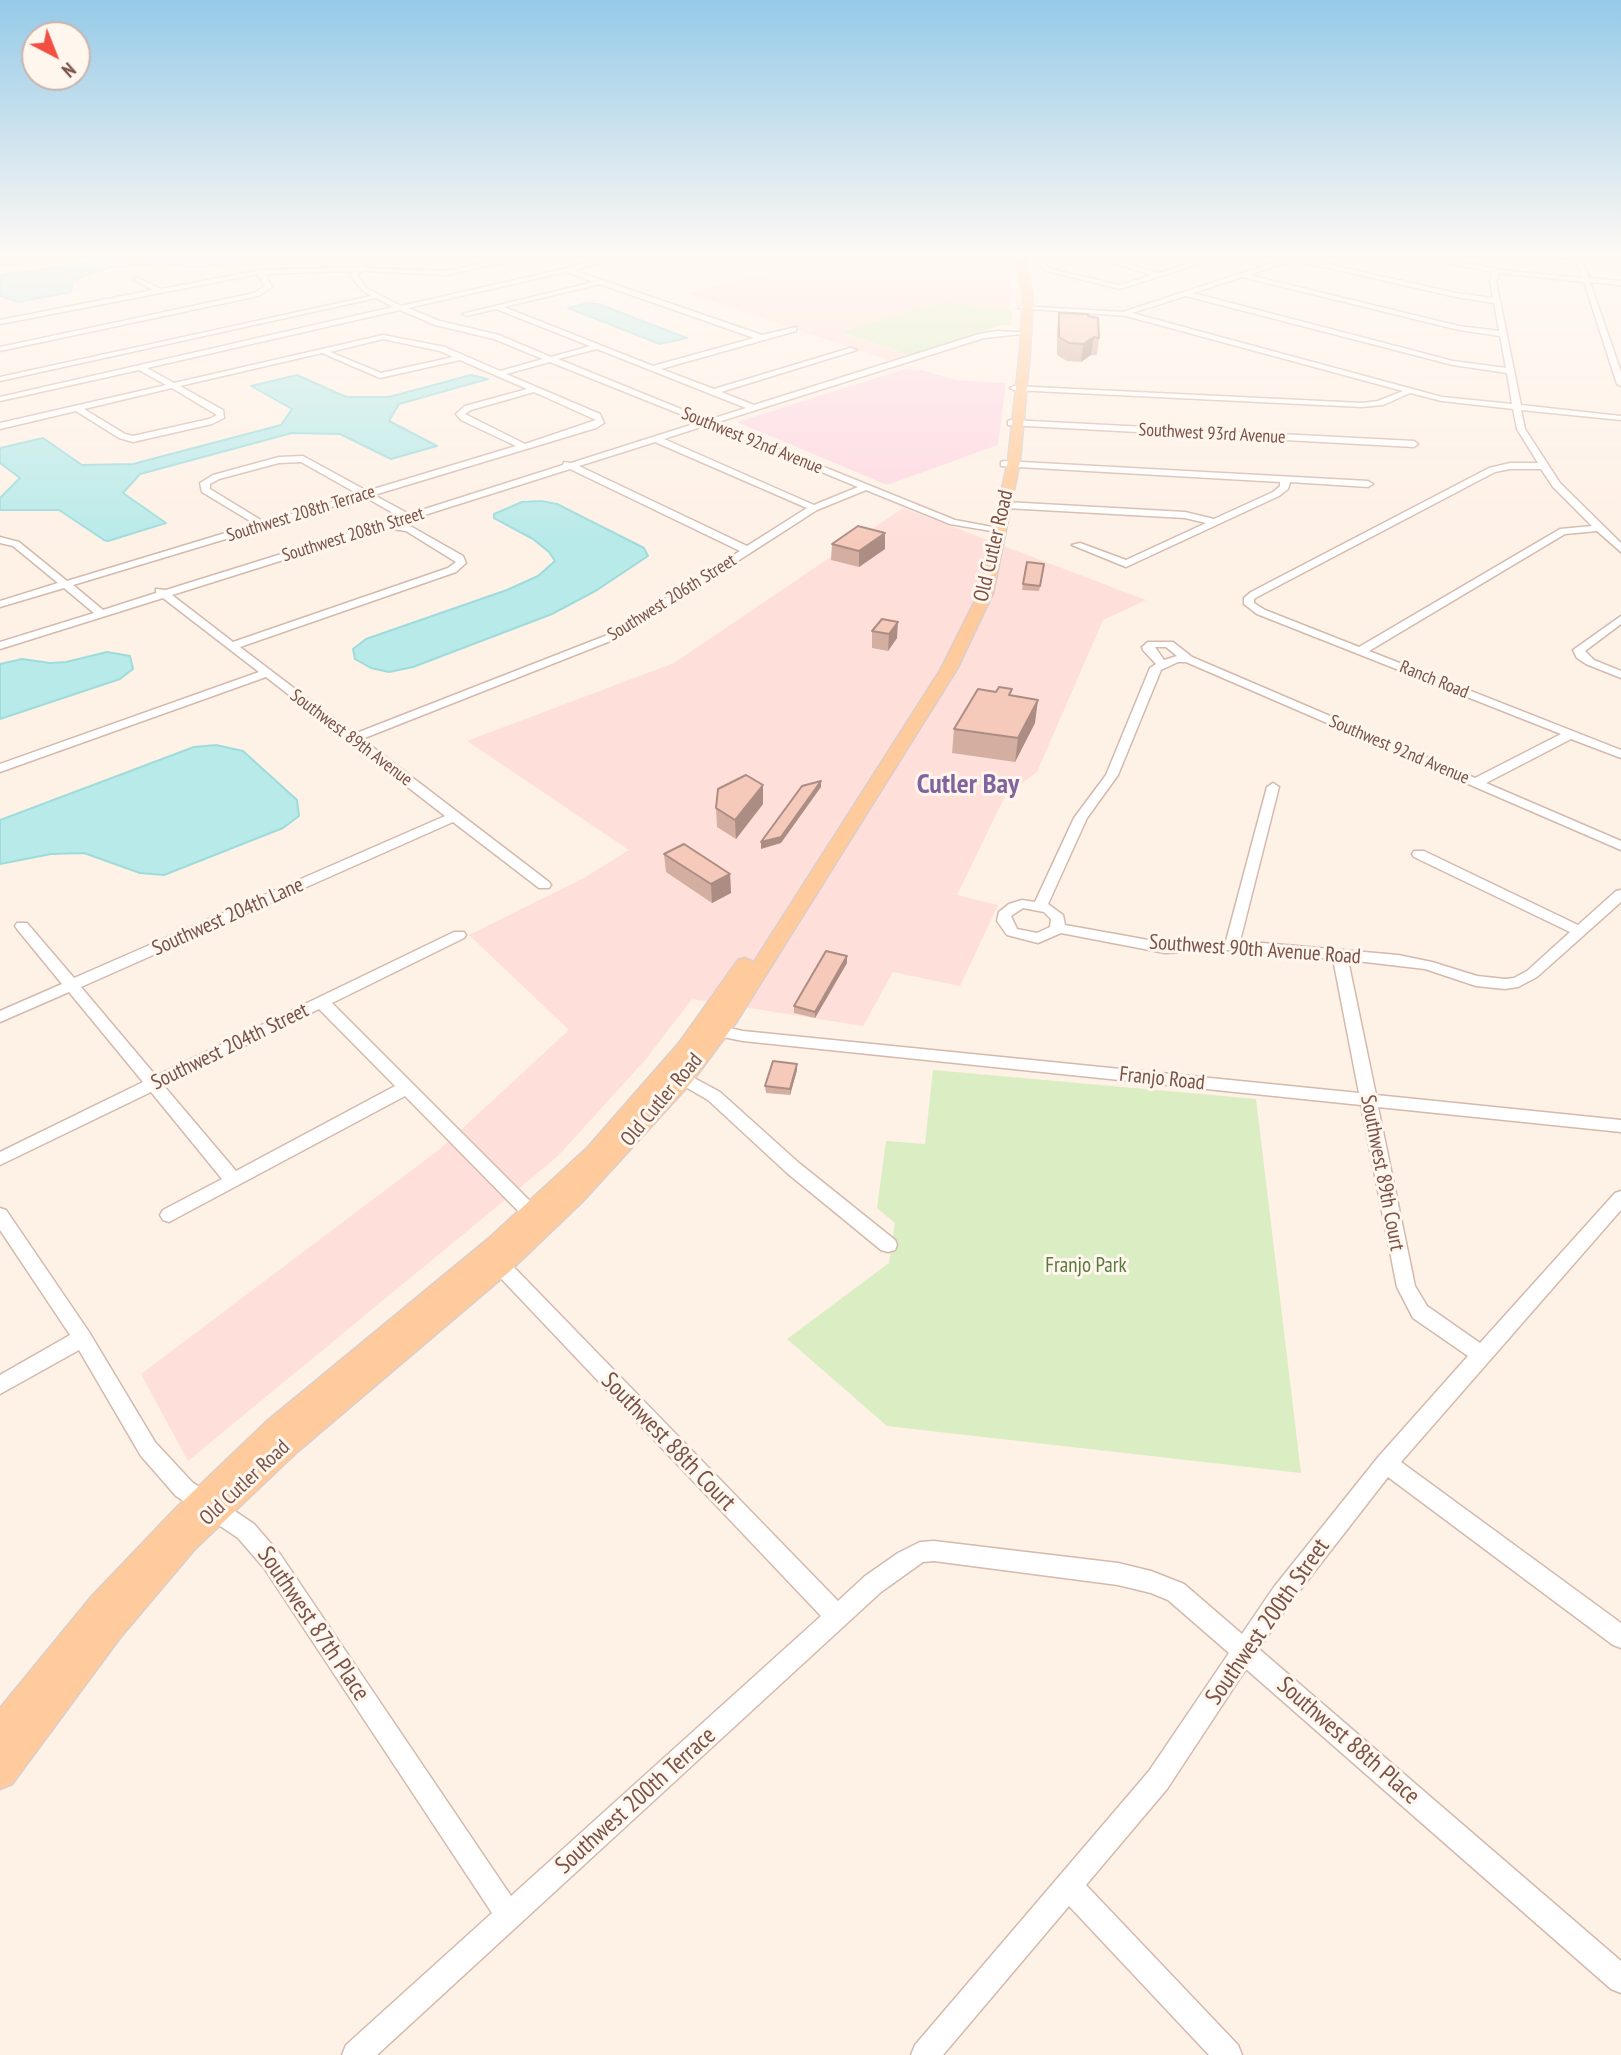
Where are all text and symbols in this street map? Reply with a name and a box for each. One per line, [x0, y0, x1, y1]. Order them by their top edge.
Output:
north arrow [21, 21, 91, 91]
text: N [57, 58, 81, 82]
street label: Southwest 92nd Avenue [678, 403, 826, 479]
street label: Southwest 93rd Avenue [1138, 419, 1286, 449]
street label: Southwest 208th Terrace [224, 481, 378, 547]
street label: Old Cutler Road [969, 488, 1019, 604]
street label: Southwest 208th Street [279, 503, 427, 567]
street label: Southwest 206th Street [604, 550, 740, 646]
street label: Ranch Road [1396, 656, 1472, 704]
street label: Southwest 89th Avenue [286, 685, 416, 791]
street label: Southwest 92nd Avenue [1326, 711, 1472, 789]
district label: Cutler Bay [917, 768, 1019, 802]
street label: Southwest 204th Lane [148, 872, 308, 962]
street label: Southwest 90th Avenue Road [1148, 930, 1362, 970]
street label: Southwest 204th Street [147, 998, 313, 1096]
street label: Old Cutler Road [616, 1048, 708, 1152]
street label: Franjo Road [1118, 1062, 1206, 1096]
street label: Southwest 89th Court [1355, 1093, 1409, 1253]
park label: Franjo Park [1045, 1253, 1127, 1279]
street label: Southwest 88th Court [595, 1367, 741, 1517]
street label: Old Cutler Road [195, 1435, 295, 1531]
street label: Southwest 200th Street [1200, 1533, 1336, 1711]
street label: Southwest 87th Place [251, 1542, 375, 1706]
street label: Southwest 88th Place [1271, 1671, 1425, 1811]
street label: Southwest 200th Terrace [550, 1722, 722, 1880]

